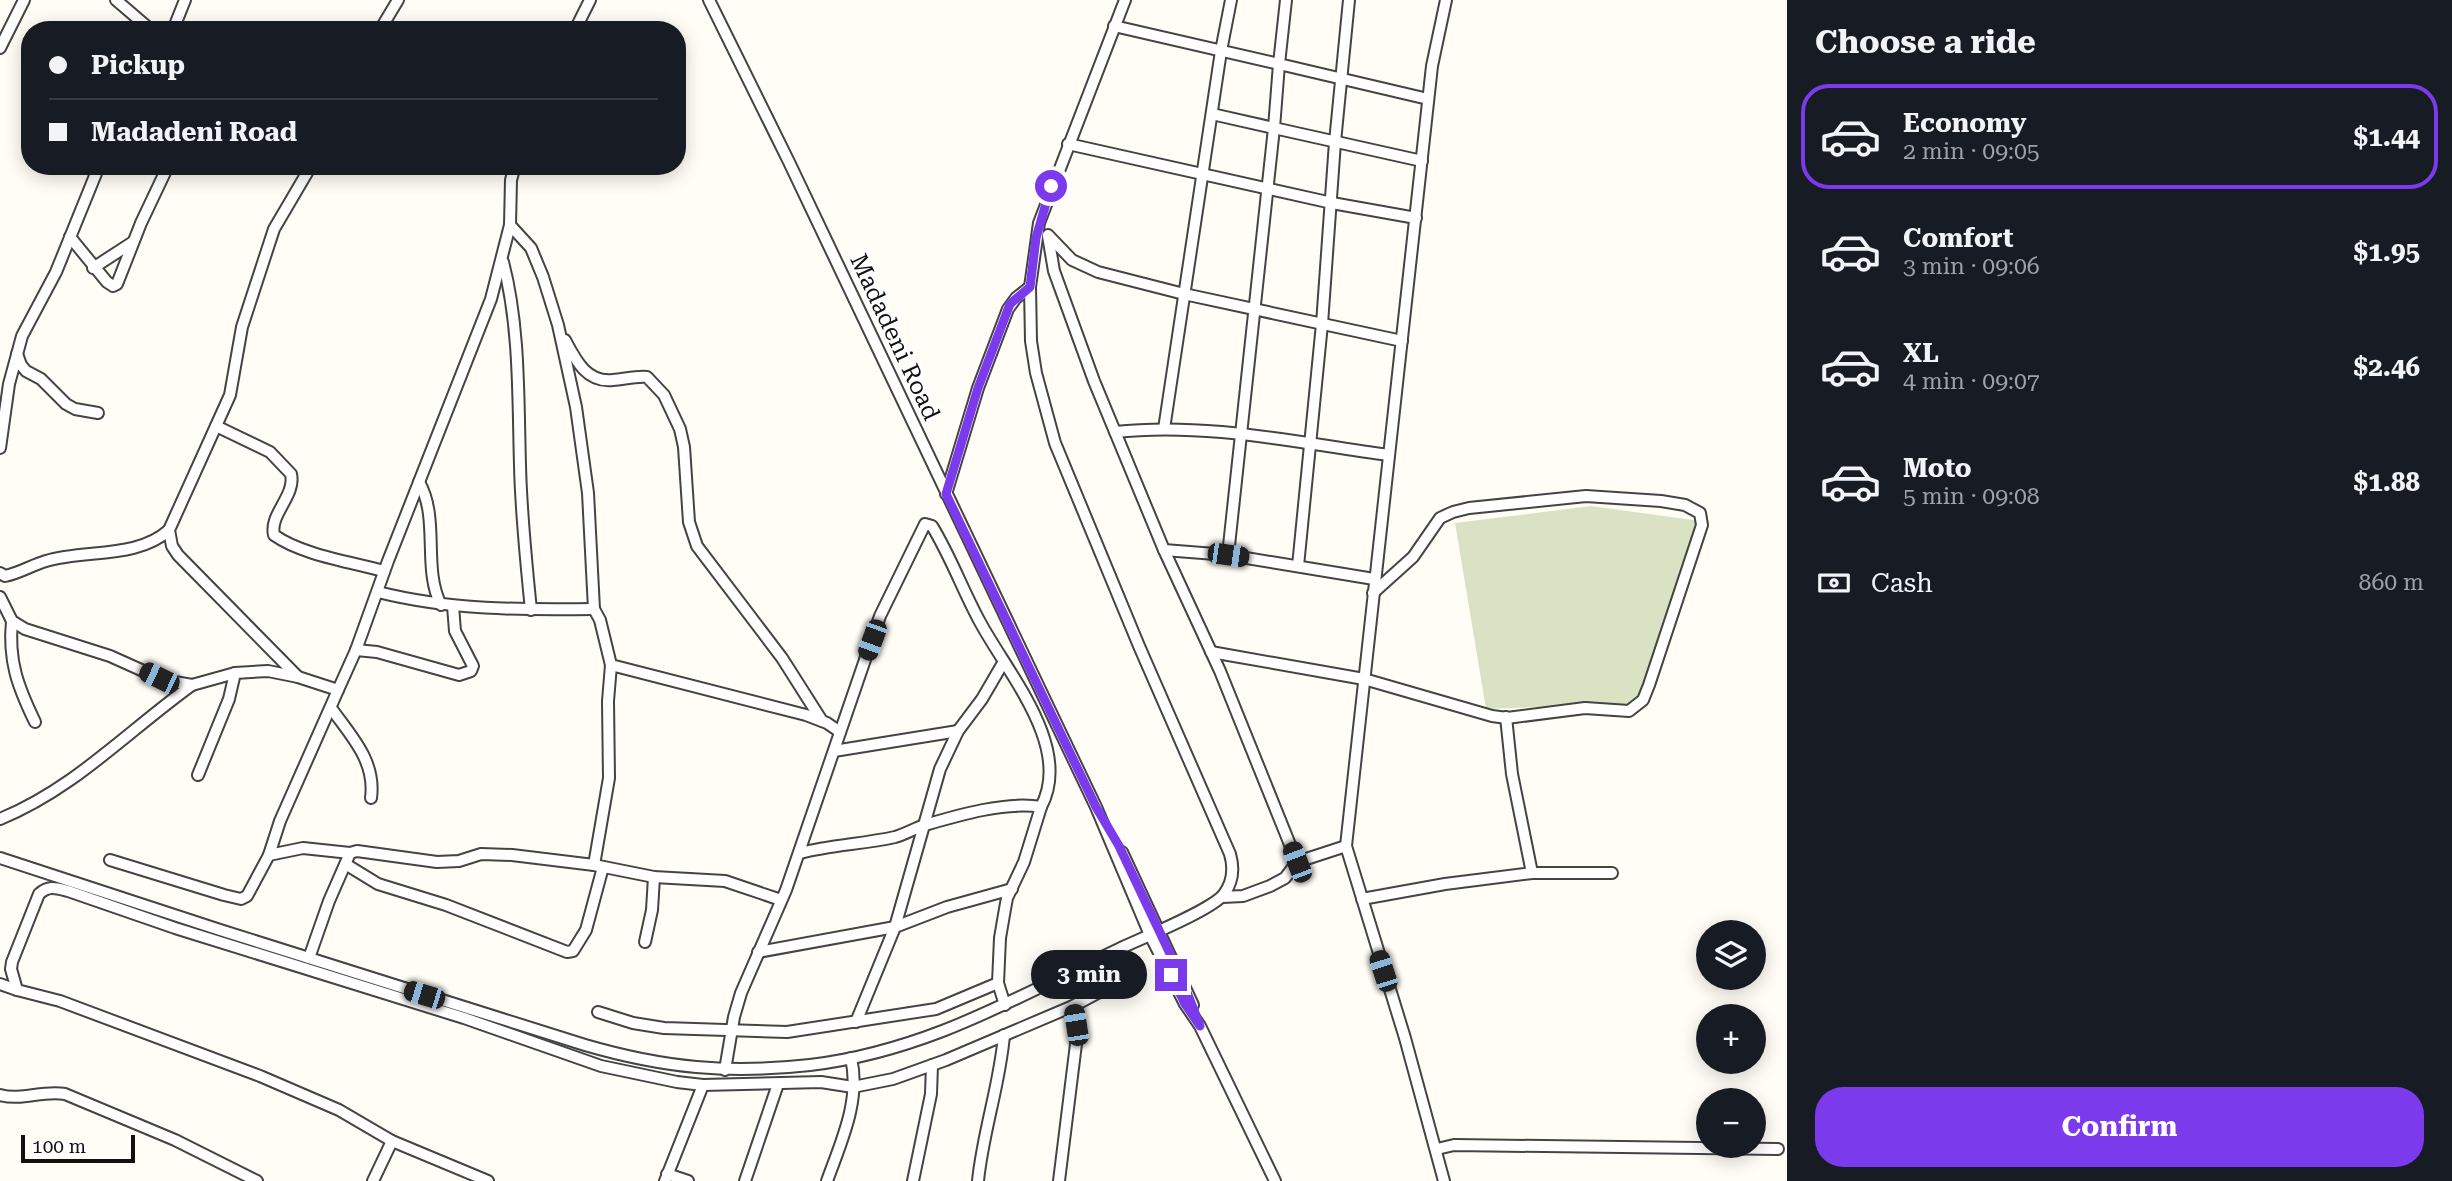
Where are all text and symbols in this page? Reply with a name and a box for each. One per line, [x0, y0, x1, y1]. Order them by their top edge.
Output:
text: Choose a ride [1815, 23, 2036, 61]
text: Pickup [91, 50, 185, 80]
icon: car [1819, 105, 1882, 168]
text: Economy [1903, 108, 2026, 138]
text: Madadeni Road [91, 117, 297, 147]
text: $1.44 [2354, 122, 2420, 152]
text: 2 min · 09:05 [1903, 138, 2040, 165]
route start [1035, 170, 1067, 202]
icon: car [1819, 220, 1882, 283]
text: Comfort [1903, 223, 2013, 253]
text: $1.95 [2354, 237, 2420, 267]
street label: Madadeni Road [844, 249, 946, 425]
text: 3 min · 09:06 [1903, 253, 2040, 280]
icon: car [1819, 335, 1882, 398]
text: XL [1903, 338, 1939, 368]
text: $2.46 [2354, 352, 2420, 382]
text: 4 min · 09:07 [1903, 368, 2040, 395]
icon: car [1819, 450, 1882, 513]
text: Moto [1903, 453, 1972, 483]
text: $1.88 [2354, 467, 2420, 497]
text: 5 min · 09:08 [1903, 483, 2040, 510]
car [1206, 542, 1251, 568]
icon: cash [1815, 564, 1853, 602]
text: Cash [1871, 568, 1933, 598]
text: 860 m [2359, 569, 2424, 596]
car [855, 617, 890, 663]
car [136, 659, 183, 697]
car [1280, 839, 1315, 885]
map controls [1696, 920, 1766, 1158]
button: layers [1696, 920, 1766, 990]
car [1367, 948, 1400, 994]
callout: 3 min [1031, 950, 1146, 1000]
route end [1155, 959, 1187, 991]
text: 3 min [1057, 961, 1121, 988]
car [401, 979, 448, 1011]
car [1063, 1003, 1090, 1047]
button: + [1696, 1004, 1766, 1074]
button: Confirm [1815, 1087, 2424, 1167]
button: − [1696, 1088, 1766, 1158]
scale bar [21, 1132, 135, 1164]
text: 100 m [32, 1135, 86, 1158]

